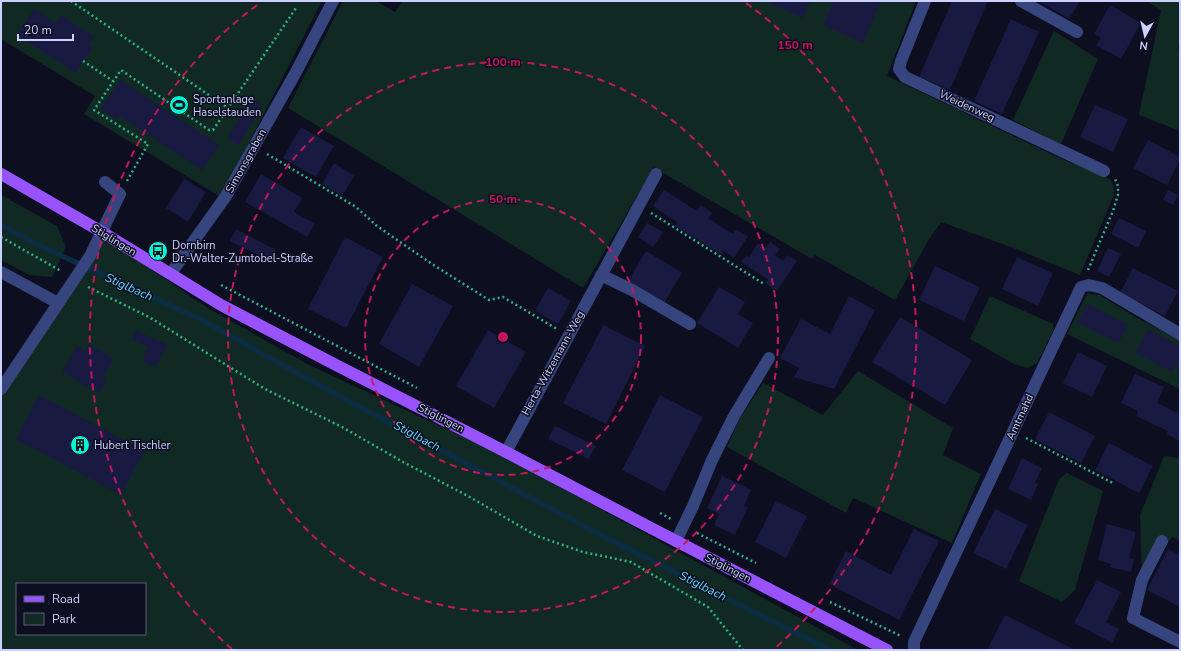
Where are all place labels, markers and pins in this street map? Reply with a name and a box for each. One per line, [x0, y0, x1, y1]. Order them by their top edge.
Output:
place label: Sportanlage Haselstauden [193, 92, 261, 120]
sports icon: Sportanlage Haselstauden [168, 94, 190, 116]
place label: Dornbirn Dr.-Walter-Zumtobel-Straße [172, 238, 313, 266]
bus stop icon: Dornbirn Dr.-Walter-Zumtobel-Straße [147, 240, 169, 262]
centre of rings [496, 330, 510, 344]
building icon: Hubert Tischler [69, 434, 91, 456]
place label: Hubert Tischler [94, 438, 171, 453]

